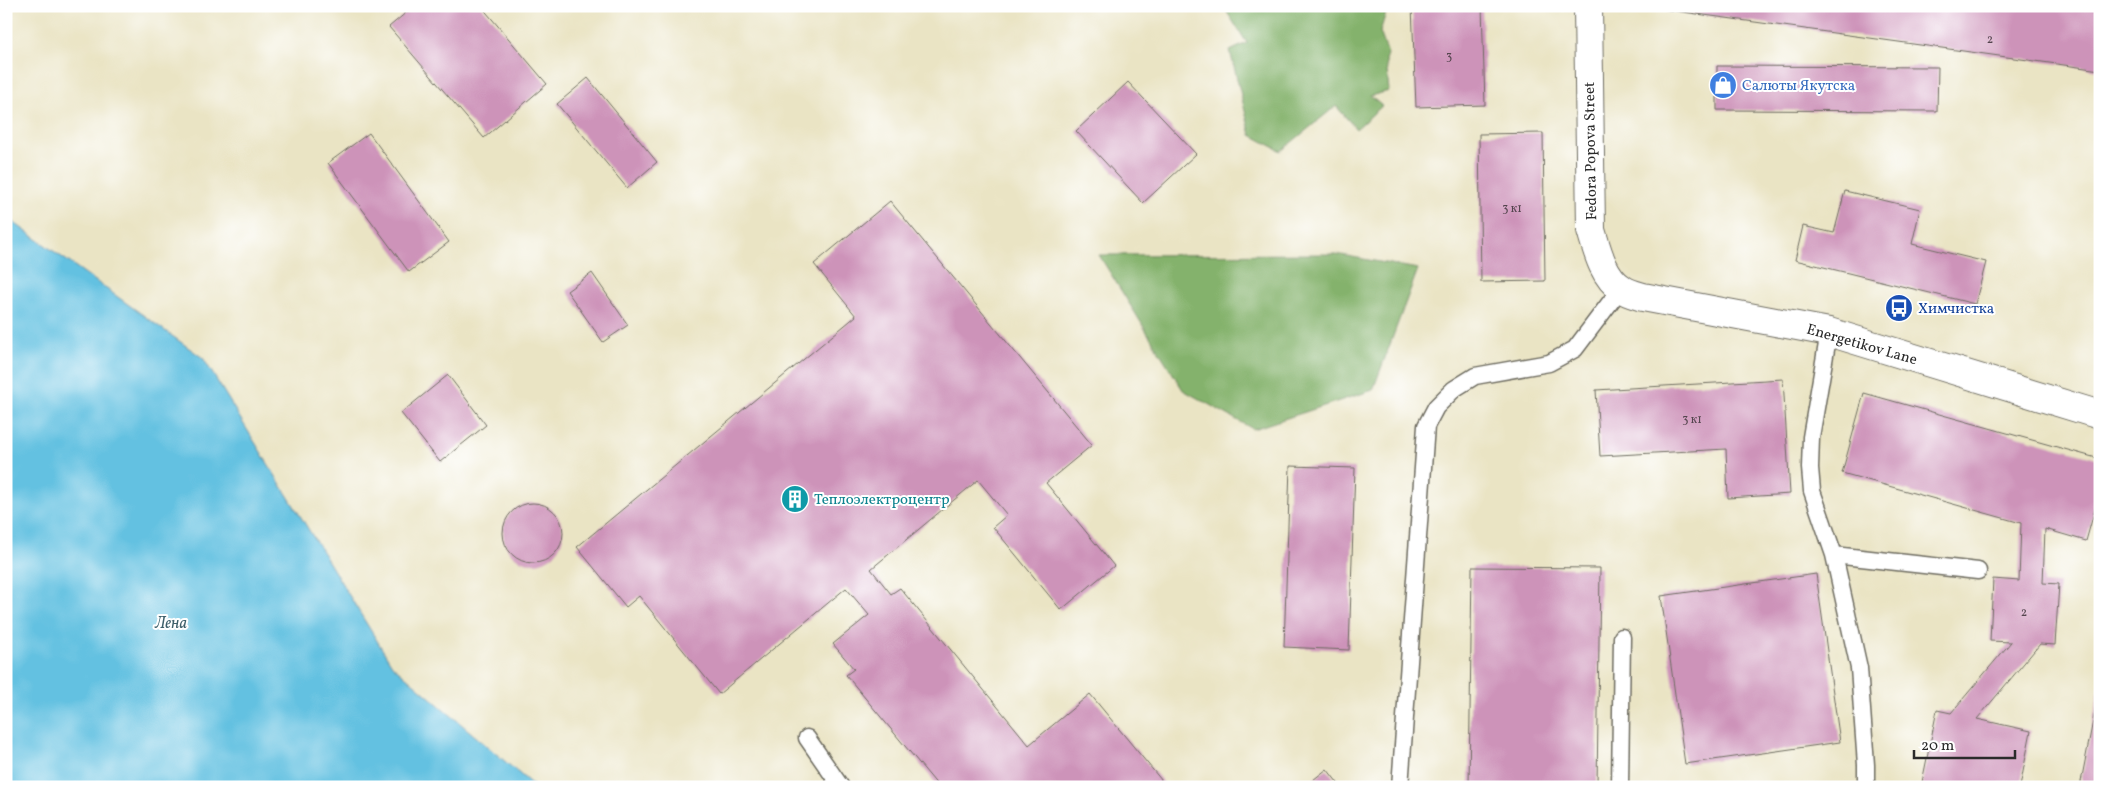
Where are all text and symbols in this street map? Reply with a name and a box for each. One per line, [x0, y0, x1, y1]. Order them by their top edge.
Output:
house number: 2 [1987, 32, 1993, 48]
house number: 3 [1446, 49, 1452, 65]
shop icon: Салюты Якутска [1708, 70, 1738, 100]
place label: Салюты Якутска [1742, 76, 1855, 97]
street label: Fedora Popova Street [1580, 82, 1603, 220]
house number: 3 к1 [1502, 201, 1522, 217]
bus stop icon: Химчистка [1884, 293, 1914, 323]
place label: Химчистка [1918, 299, 1994, 320]
street label: Energetikov Lane [1804, 320, 1919, 371]
house number: 3 к1 [1682, 412, 1702, 428]
building icon: Теплоэлектроцентр [780, 484, 810, 514]
place label: Теплоэлектроцентр [814, 490, 950, 511]
house number: 2 [2021, 605, 2027, 621]
water label: Лена [154, 613, 187, 635]
scale bar [1914, 728, 2015, 760]
text: 20 m [1921, 736, 1954, 757]

